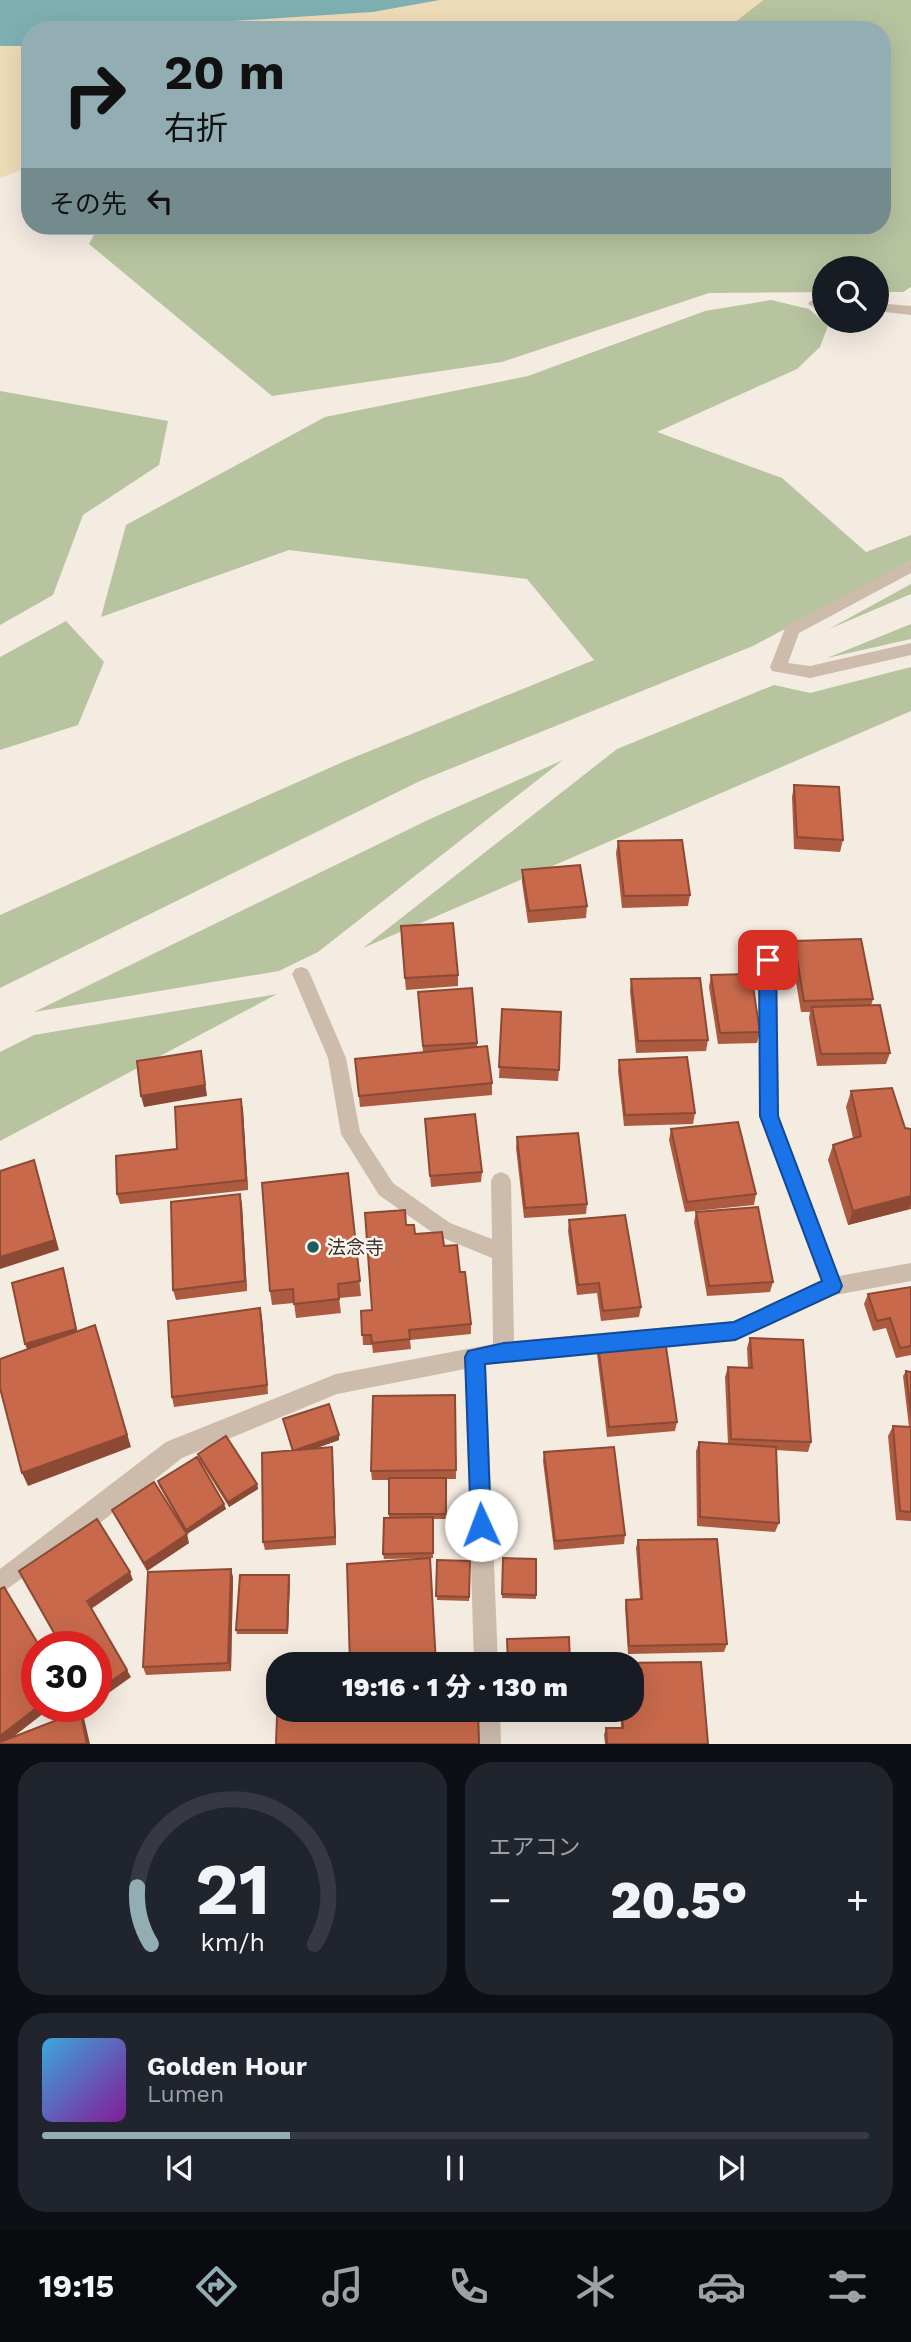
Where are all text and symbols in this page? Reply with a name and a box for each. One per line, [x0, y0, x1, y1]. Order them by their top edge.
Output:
text: 20 m [164, 43, 285, 101]
icon: right [49, 49, 140, 140]
text: 右折 [164, 109, 228, 147]
icon: left [141, 182, 179, 220]
text: その先 [49, 189, 127, 219]
map controls [812, 256, 889, 333]
button: search [812, 256, 889, 333]
pin [738, 930, 798, 990]
icon: arrive [749, 941, 787, 979]
place label: 法念寺 [327, 1236, 384, 1259]
marker: 法念寺 [305, 1239, 321, 1255]
position arrow [444, 1488, 518, 1562]
speed limit sign: 30 [21, 1631, 112, 1722]
text: 19:16 · 1 分 · 130 m [342, 1672, 568, 1702]
text: エアコン [489, 1834, 581, 1861]
text: 21 [195, 1847, 270, 1933]
text: 20.5° [610, 1870, 747, 1931]
text: − [489, 1878, 511, 1922]
text: + [846, 1878, 869, 1922]
text: km/h [200, 1928, 264, 1957]
text: Golden Hour [147, 2051, 307, 2081]
text: Lumen [147, 2081, 224, 2108]
icon: previous [161, 2149, 199, 2187]
icon: pause [436, 2149, 474, 2187]
icon: next [712, 2149, 750, 2187]
icon: directions [192, 2262, 241, 2311]
icon: music [318, 2262, 367, 2311]
icon: phone [444, 2262, 493, 2311]
icon: climate [571, 2262, 620, 2311]
icon: car [697, 2262, 746, 2311]
icon: filters [823, 2262, 872, 2311]
text: 19:15 [39, 2267, 114, 2305]

